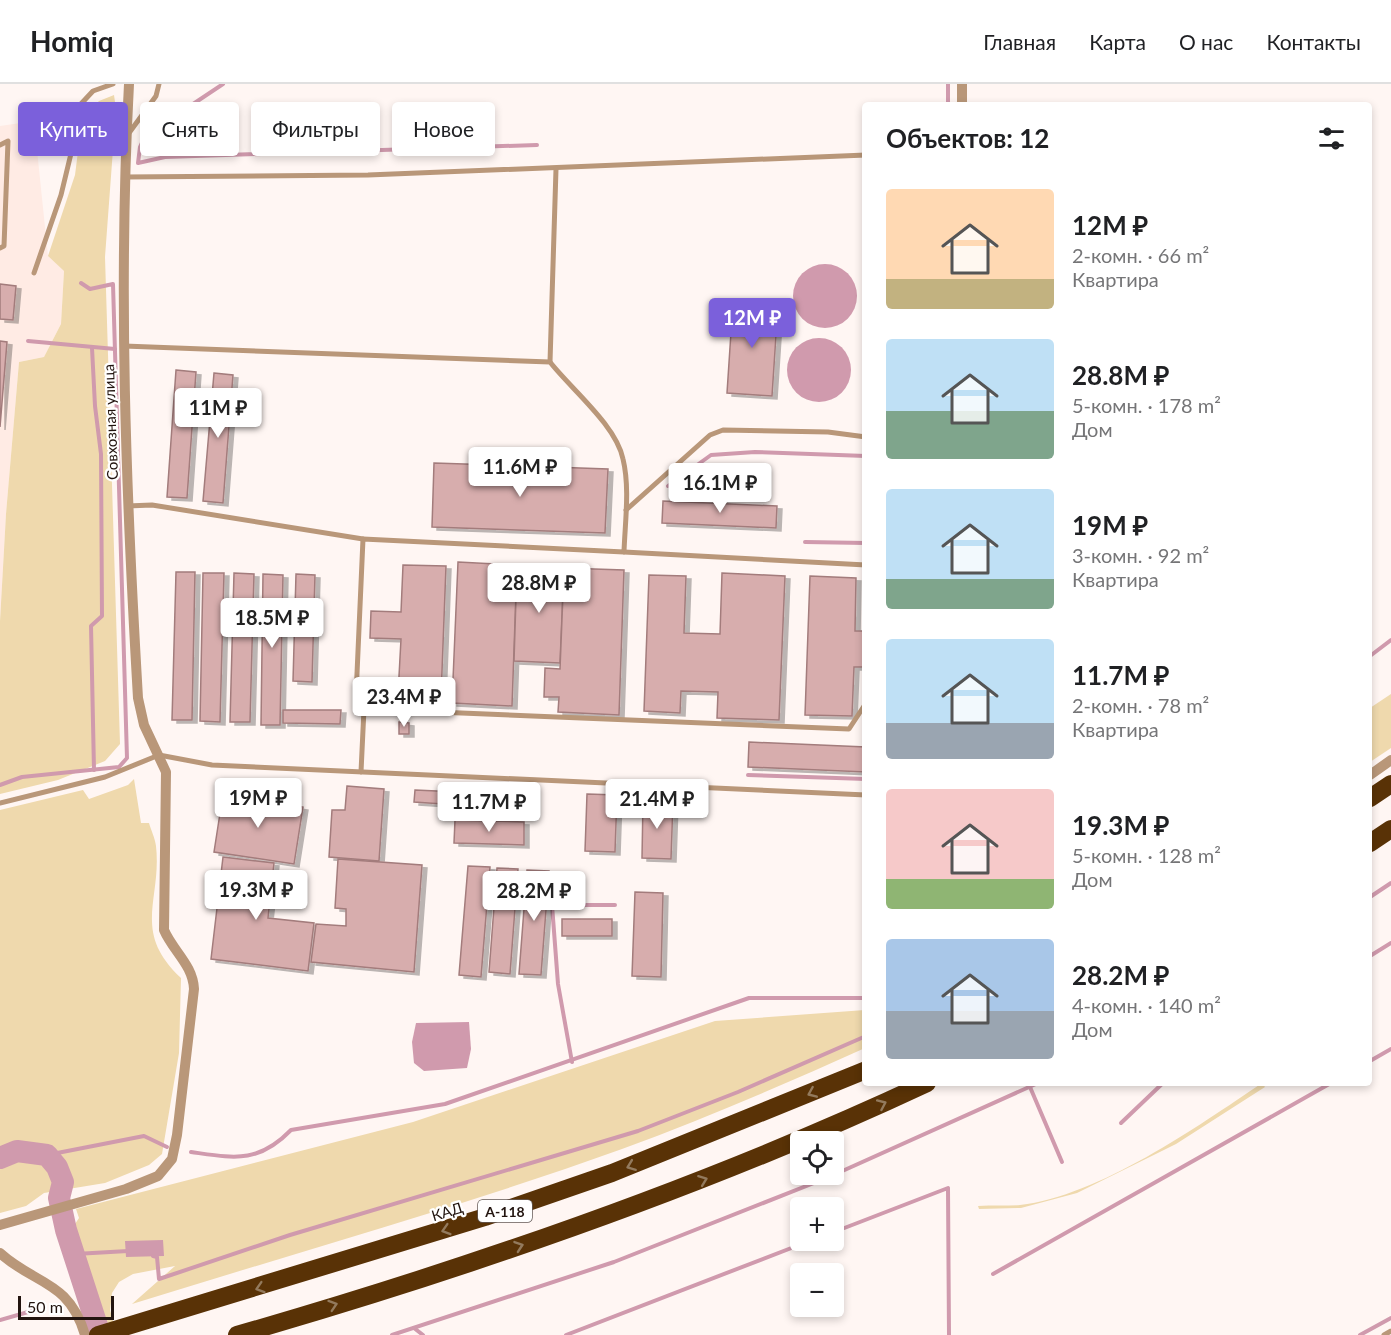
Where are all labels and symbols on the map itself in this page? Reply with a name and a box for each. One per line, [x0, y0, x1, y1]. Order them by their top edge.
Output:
pin: 12M ₽ [710, 298, 794, 349]
street label: Совхозная улица [99, 364, 121, 480]
pin: 11M ₽ [176, 388, 260, 439]
pin: 11.6M ₽ [465, 447, 575, 498]
pin: 16.1M ₽ [665, 463, 775, 514]
pin: 28.8M ₽ [484, 563, 594, 614]
pin: 18.5M ₽ [217, 598, 327, 649]
pin: 23.4M ₽ [349, 677, 459, 728]
pin: 19M ₽ [216, 778, 300, 829]
pin: 21.4M ₽ [602, 779, 712, 830]
pin: 11.7M ₽ [434, 782, 544, 833]
pin: 19.3M ₽ [201, 870, 311, 921]
pin: 28.2M ₽ [479, 871, 589, 922]
one-way arrow [807, 1086, 818, 1098]
one-way arrow [876, 1099, 887, 1111]
one-way arrow [626, 1159, 637, 1171]
one-way arrow [696, 1175, 707, 1187]
street label: КАД [429, 1198, 465, 1224]
road number: А-118 [478, 1200, 532, 1222]
one-way arrow [441, 1222, 452, 1235]
one-way arrow [513, 1240, 524, 1253]
one-way arrow [255, 1280, 266, 1293]
scale bar [18, 1293, 114, 1320]
one-way arrow [327, 1300, 338, 1312]

